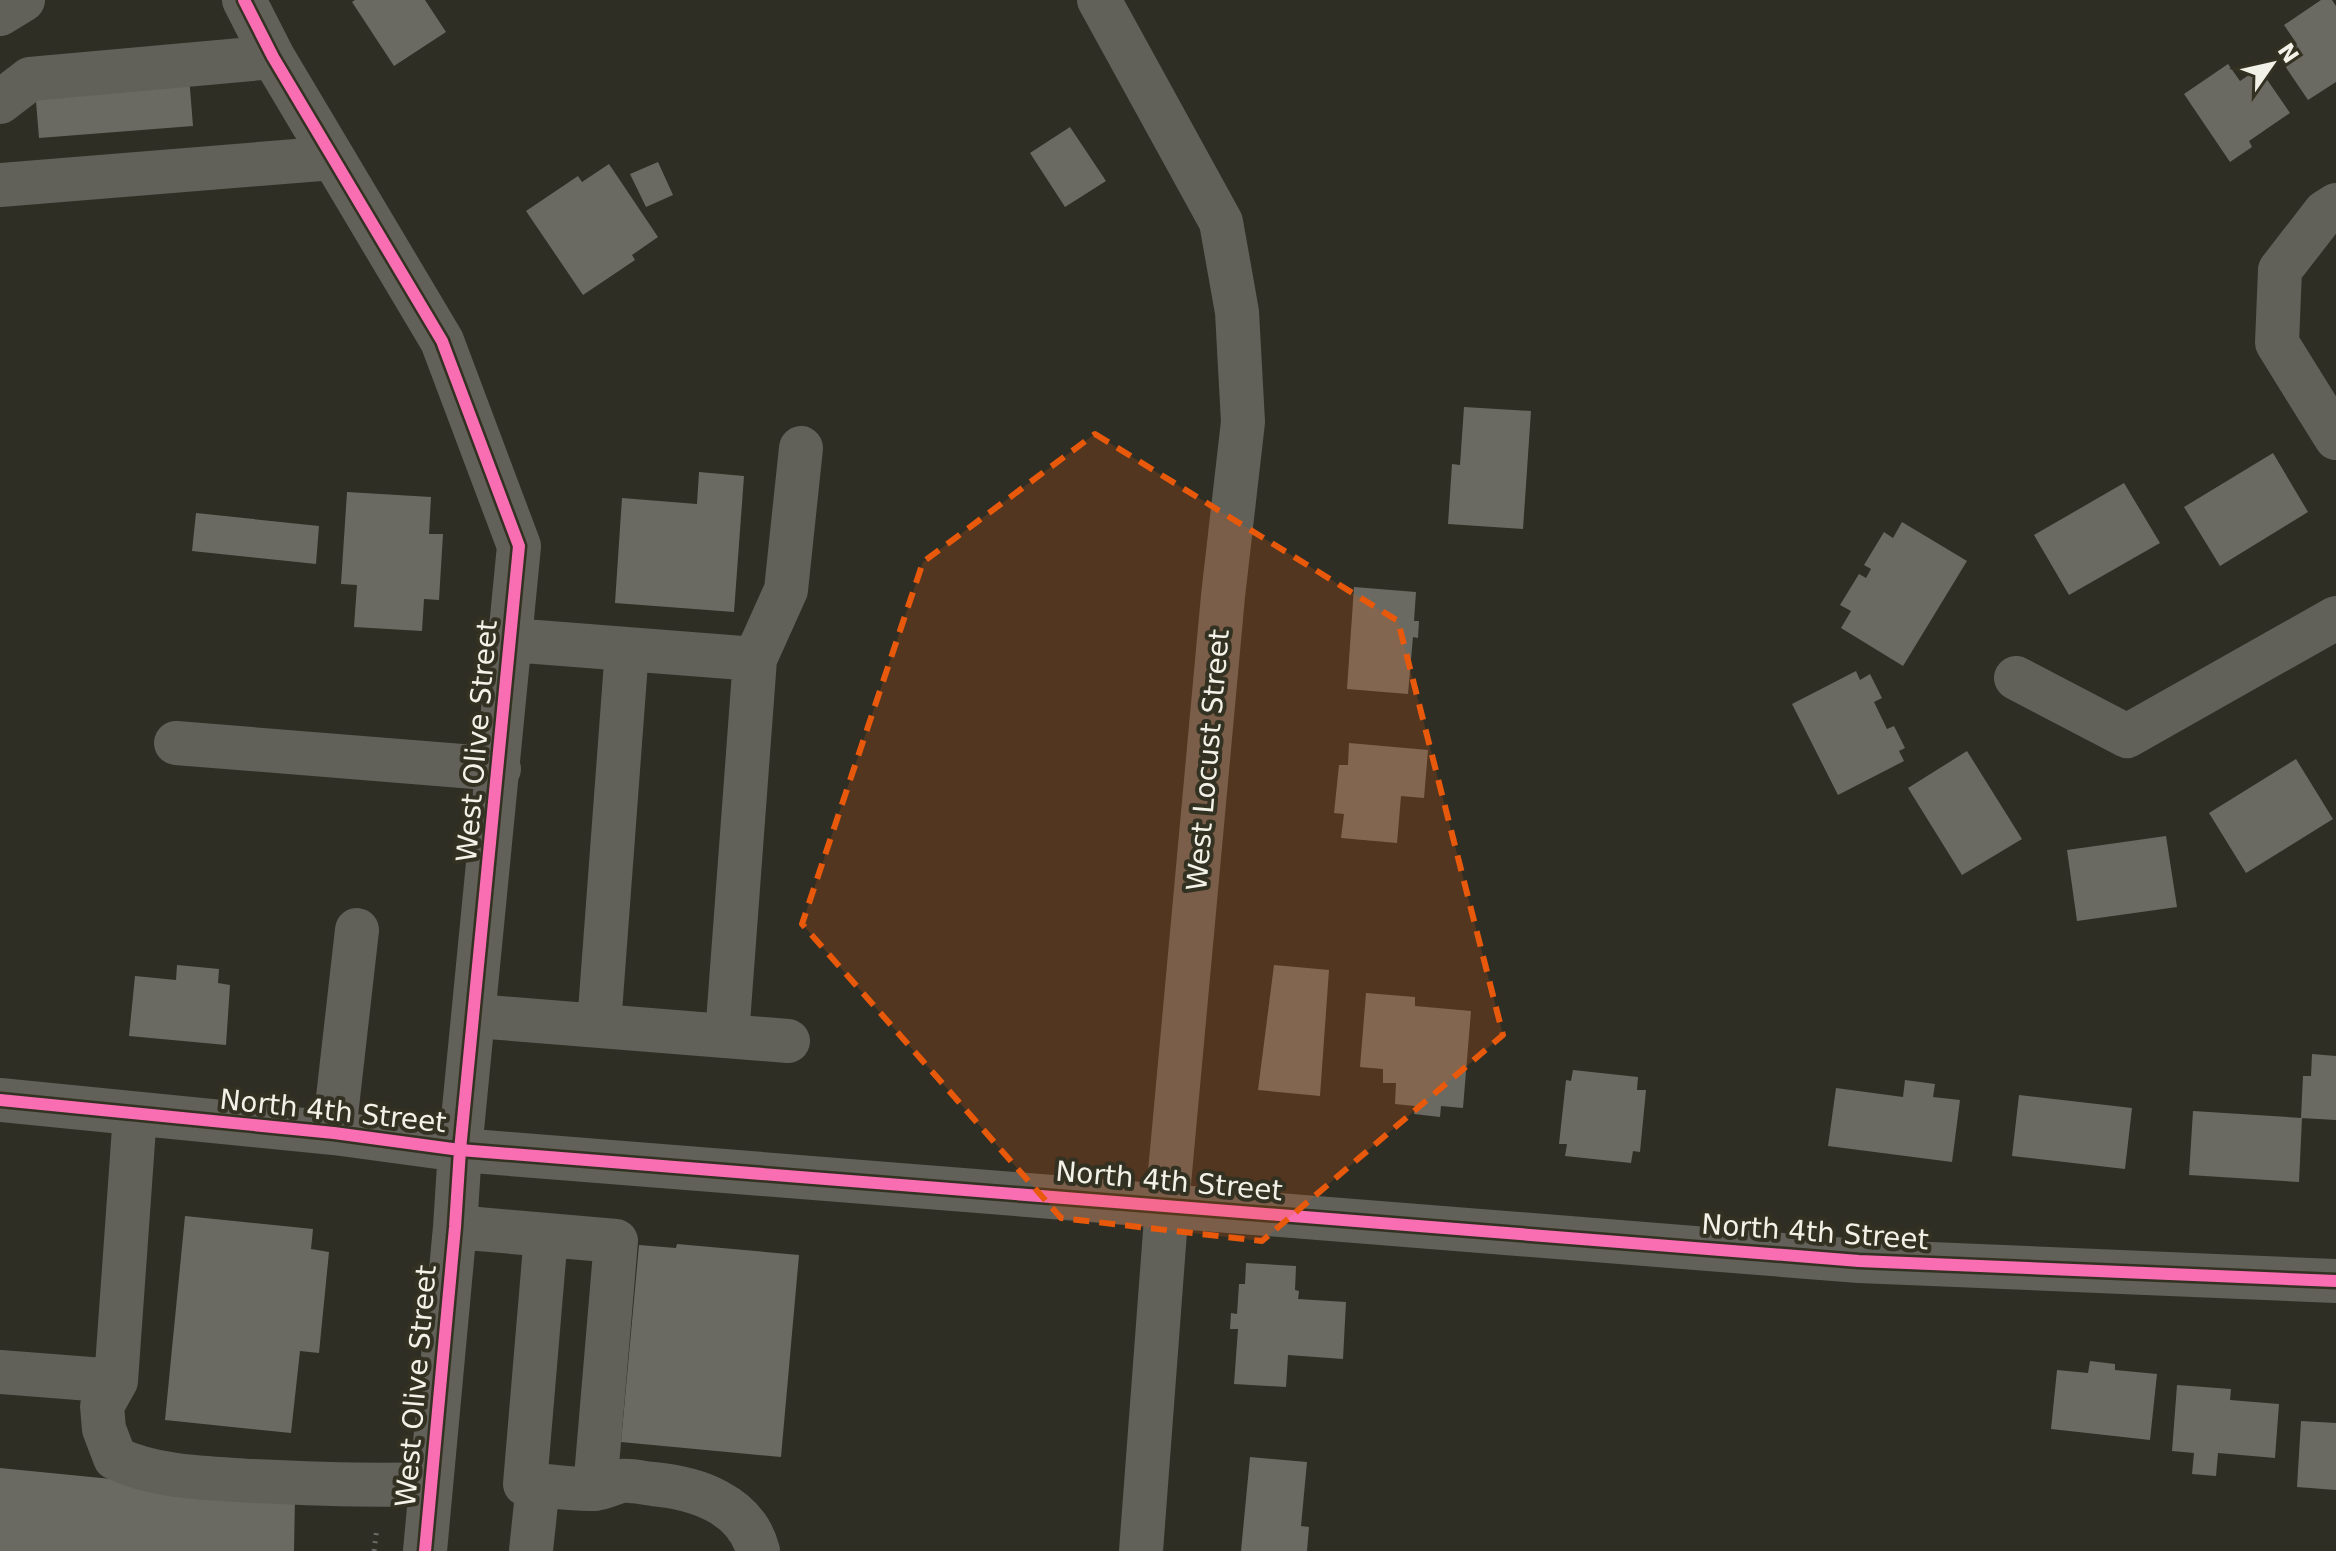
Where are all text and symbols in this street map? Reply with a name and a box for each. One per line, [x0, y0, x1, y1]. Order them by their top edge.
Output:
north arrow [2232, 24, 2312, 104]
text: N [2273, 38, 2304, 68]
street label: West Olive Street [450, 618, 504, 864]
street label: West Locust Street [1180, 628, 1236, 892]
street label: North 4th Street [218, 1083, 448, 1139]
street label: North 4th Street [1054, 1155, 1284, 1207]
street label: North 4th Street [1700, 1208, 1930, 1256]
street label: West Olive Street [389, 1263, 443, 1509]

